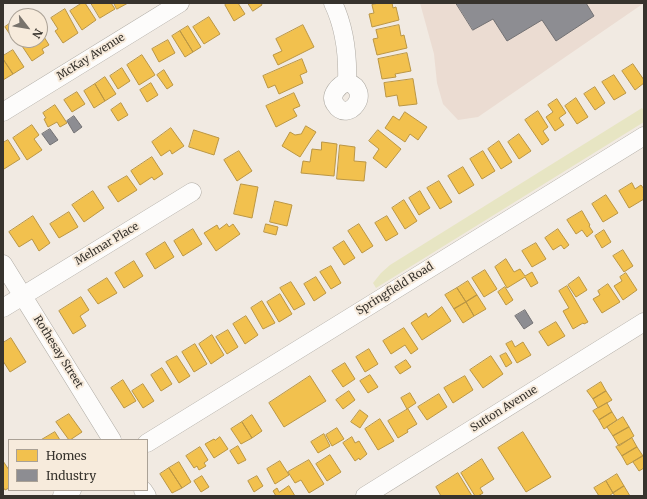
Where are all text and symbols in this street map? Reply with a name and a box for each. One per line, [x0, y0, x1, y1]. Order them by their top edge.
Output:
north arrow [8, 8, 48, 48]
text: N [29, 26, 46, 41]
street label: McKay Avenue [55, 31, 127, 83]
street label: Melmar Place [73, 220, 141, 268]
street label: Springfield Road [354, 260, 436, 318]
street label: Rothesay Street [30, 313, 86, 391]
street label: Sutton Avenue [468, 383, 540, 435]
legend [8, 439, 148, 491]
text: Homes [46, 448, 87, 463]
text: Industry [46, 468, 96, 483]

